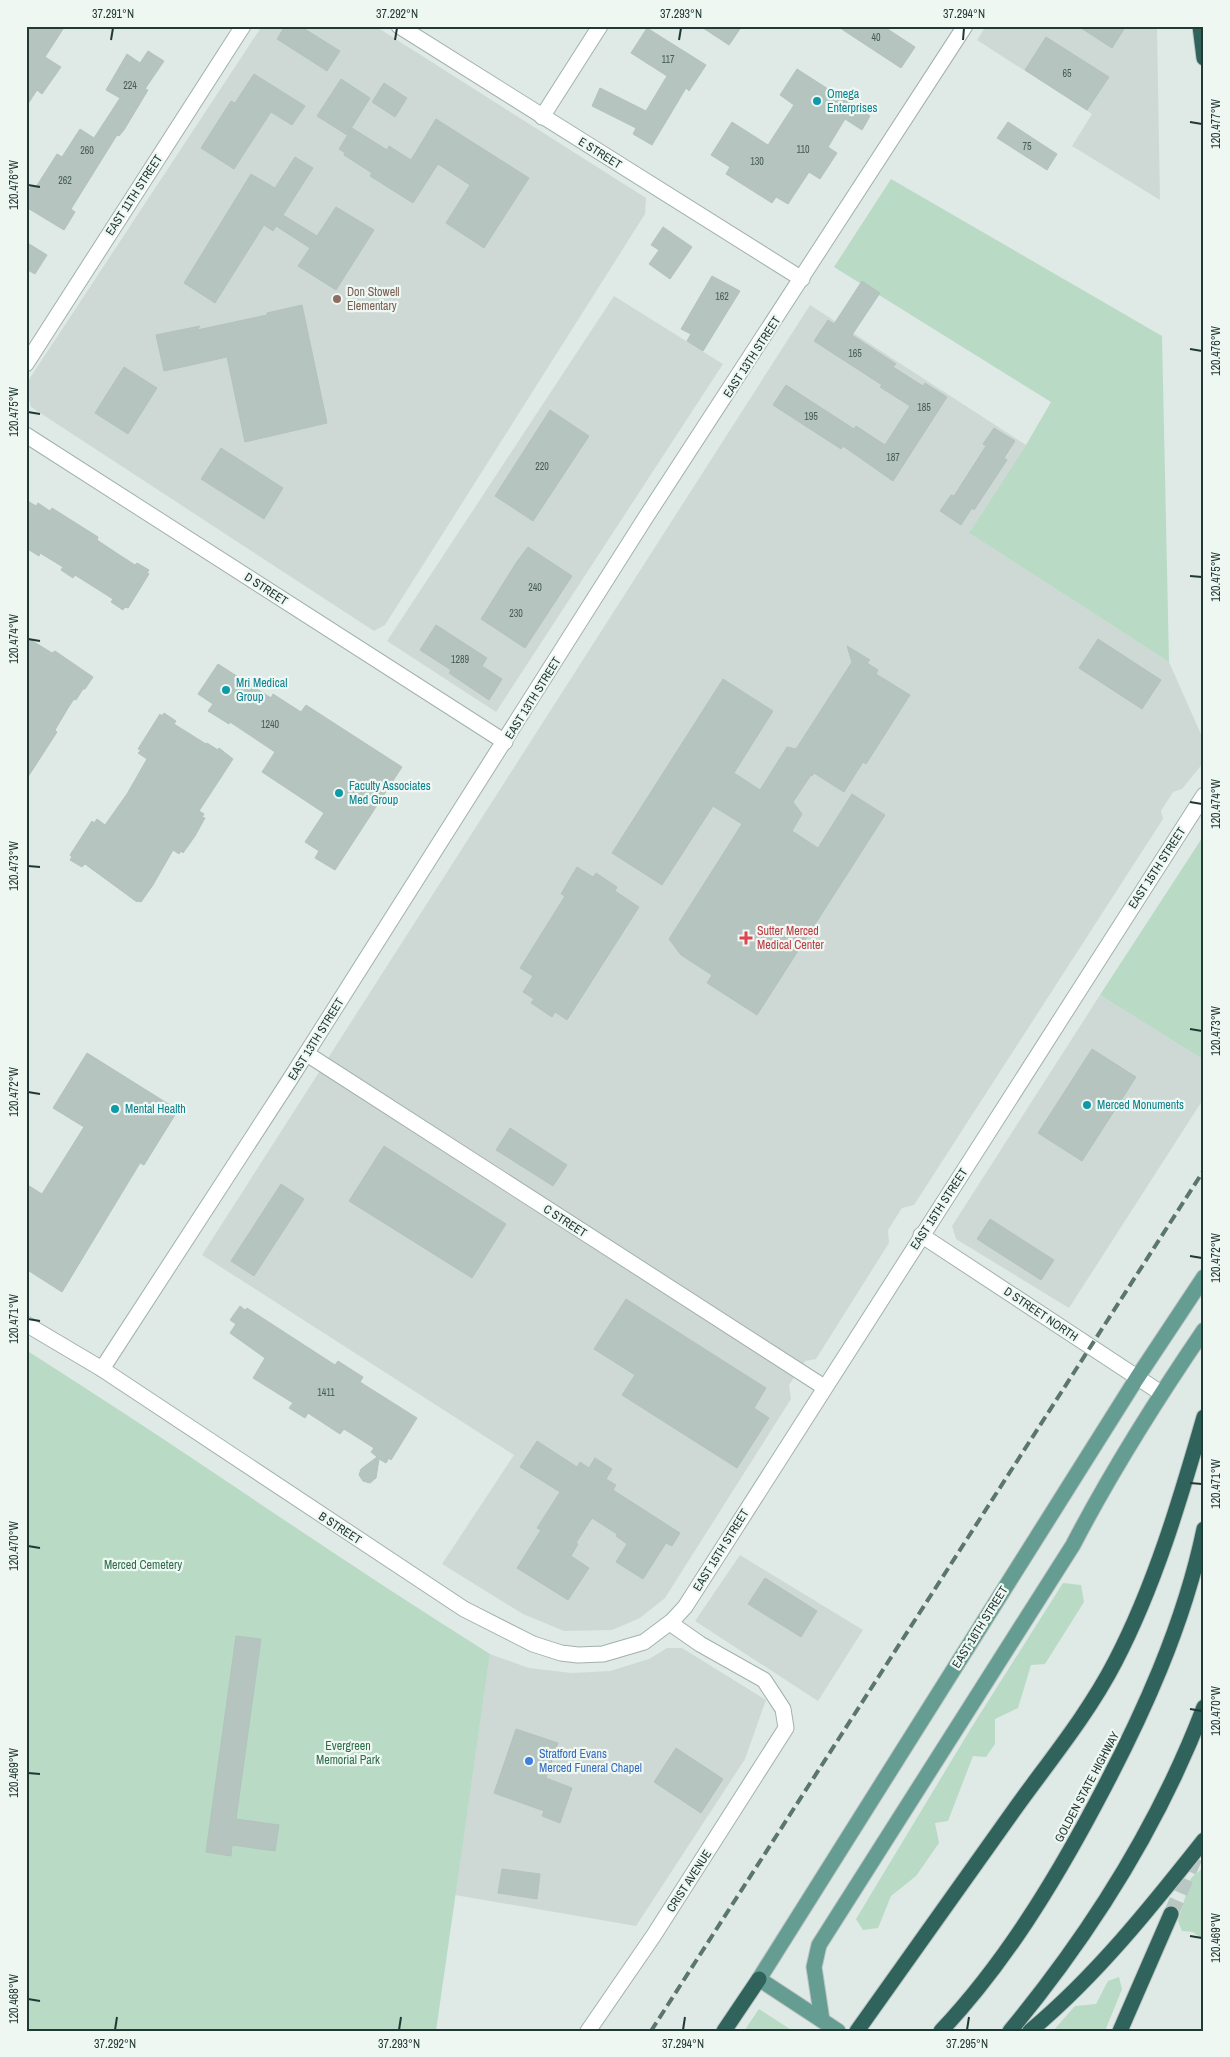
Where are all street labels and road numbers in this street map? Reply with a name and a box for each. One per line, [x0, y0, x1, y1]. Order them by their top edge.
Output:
street label: E STREET [575, 133, 625, 173]
street label: EAST 11TH STREET [102, 152, 166, 238]
street label: EAST 13TH STREET [720, 313, 784, 401]
street label: D STREET [241, 569, 291, 609]
street label: EAST 13TH STREET [501, 654, 565, 742]
street label: EAST 15TH STREET [1125, 824, 1189, 912]
street label: EAST 13TH STREET [284, 995, 348, 1083]
street label: EAST 15TH STREET [907, 1165, 971, 1253]
street label: C STREET [540, 1201, 590, 1241]
street label: D STREET NORTH [1001, 1283, 1081, 1345]
street label: EAST 15TH STREET [689, 1506, 753, 1594]
street label: B STREET [315, 1508, 365, 1548]
street label: EAST 16TH STREET [948, 1583, 1012, 1671]
street label: GOLDEN STATE HIGHWAY [1051, 1728, 1123, 1845]
street label: CRIST AVENUE [663, 1847, 715, 1915]

